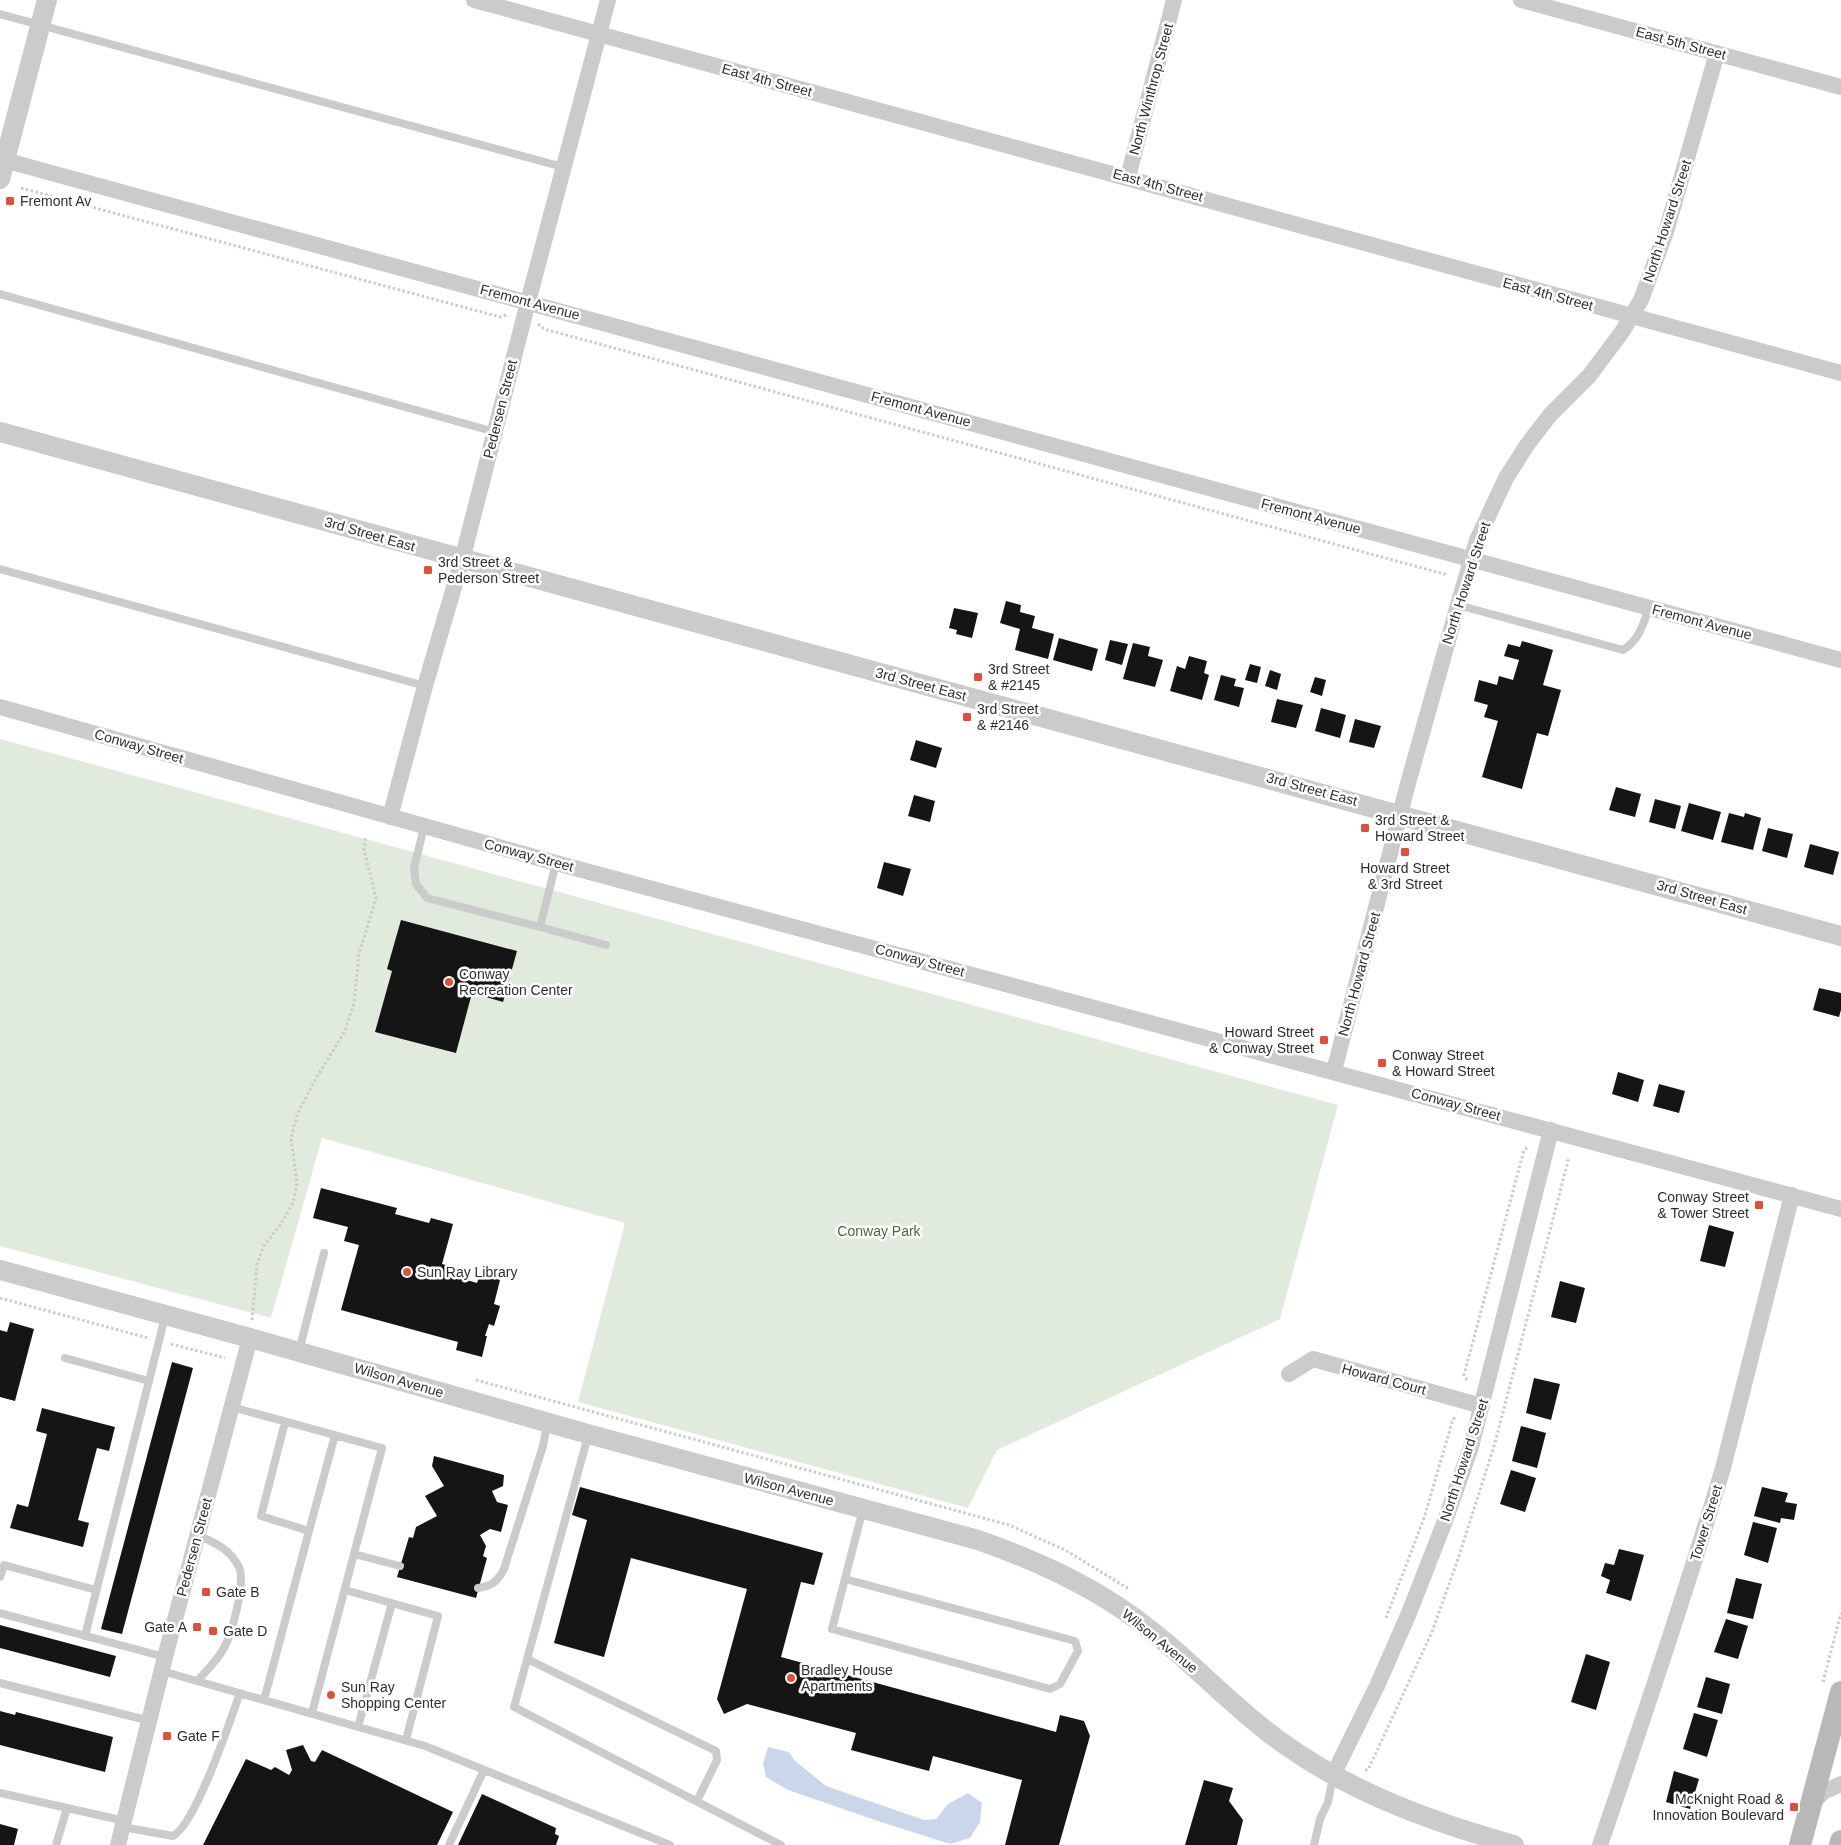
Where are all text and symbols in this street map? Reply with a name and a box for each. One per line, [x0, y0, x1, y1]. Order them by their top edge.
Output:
street label: North Winthrop Street [1126, 21, 1176, 156]
street label: East 5th Street [1634, 23, 1728, 63]
street label: East 4th Street [720, 60, 814, 100]
street label: North Howard Street [1640, 158, 1694, 284]
street label: East 4th Street [1111, 165, 1205, 205]
place label: Fremont Av [20, 193, 91, 209]
marker: Fremont Av [4, 195, 16, 207]
street label: East 4th Street [1501, 274, 1595, 314]
street label: Fremont Avenue [478, 281, 582, 323]
street label: Pedersen Street [480, 358, 520, 460]
street label: Fremont Avenue [869, 388, 973, 430]
street label: Fremont Avenue [1259, 495, 1363, 537]
street label: 3rd Street East [323, 513, 417, 555]
street label: North Howard Street [1439, 520, 1493, 646]
place label: 3rd Street & Pederson Street [438, 554, 539, 586]
marker: 3rd Street & Pederson Street [422, 564, 434, 576]
street label: Fremont Avenue [1650, 601, 1754, 643]
place label: 3rd Street & #2145 [988, 661, 1050, 693]
street label: 3rd Street East [874, 664, 968, 704]
marker: 3rd Street & #2145 [972, 671, 984, 683]
place label: 3rd Street & #2146 [977, 701, 1039, 733]
marker: 3rd Street & #2146 [961, 711, 973, 723]
street label: Conway Street [93, 726, 185, 766]
street label: 3rd Street East [1265, 769, 1359, 809]
place label: 3rd Street & Howard Street [1375, 812, 1465, 844]
marker: 3rd Street & Howard Street [1359, 822, 1371, 834]
street label: Conway Street [483, 835, 576, 875]
marker: Howard Street & 3rd Street [1399, 846, 1411, 858]
place label: Howard Street & 3rd Street [1360, 860, 1450, 892]
street label: 3rd Street East [1655, 876, 1749, 918]
street label: North Howard Street [1335, 910, 1383, 1038]
street label: Conway Street [874, 940, 967, 980]
place label: Conway Recreation Center [459, 966, 573, 998]
marker: Conway Recreation Center [443, 976, 455, 988]
place label: Howard Street & Conway Street [1209, 1024, 1314, 1056]
marker: Howard Street & Conway Street [1318, 1034, 1330, 1046]
place label: Conway Street & Howard Street [1392, 1047, 1495, 1079]
marker: Conway Street & Howard Street [1376, 1057, 1388, 1069]
street label: Conway Street [1410, 1084, 1503, 1124]
place label: Conway Street & Tower Street [1657, 1189, 1749, 1221]
marker: Conway Street & Tower Street [1753, 1199, 1765, 1211]
park label: Conway Park [837, 1223, 922, 1239]
place label: Sun Ray Library [417, 1264, 517, 1280]
marker: Sun Ray Library [401, 1266, 413, 1278]
street label: Wilson Avenue [352, 1360, 446, 1400]
street label: Howard Court [1340, 1360, 1428, 1398]
street label: North Howard Street [1437, 1397, 1491, 1523]
street label: Wilson Avenue [742, 1469, 836, 1509]
street label: Tower Street [1687, 1483, 1725, 1563]
street label: Pedersen Street [173, 1496, 215, 1598]
place label: Gate B [216, 1584, 260, 1600]
marker: Gate B [200, 1586, 212, 1598]
street label: Wilson Avenue [1119, 1606, 1201, 1676]
place label: Gate A [144, 1619, 188, 1635]
marker: Gate A [191, 1621, 203, 1633]
place label: Gate D [223, 1623, 267, 1639]
marker: Gate D [207, 1625, 219, 1637]
place label: Bradley House Apartments [801, 1662, 893, 1694]
marker: Bradley House Apartments [785, 1672, 797, 1684]
place label: Sun Ray Shopping Center [341, 1679, 446, 1711]
marker: Sun Ray Shopping Center [325, 1689, 337, 1701]
place label: Gate F [177, 1728, 220, 1744]
marker: Gate F [161, 1730, 173, 1742]
place label: McKnight Road & Innovation Boulevard [1652, 1791, 1785, 1823]
marker: McKnight Road & Innovation Boulevard [1788, 1801, 1800, 1813]

